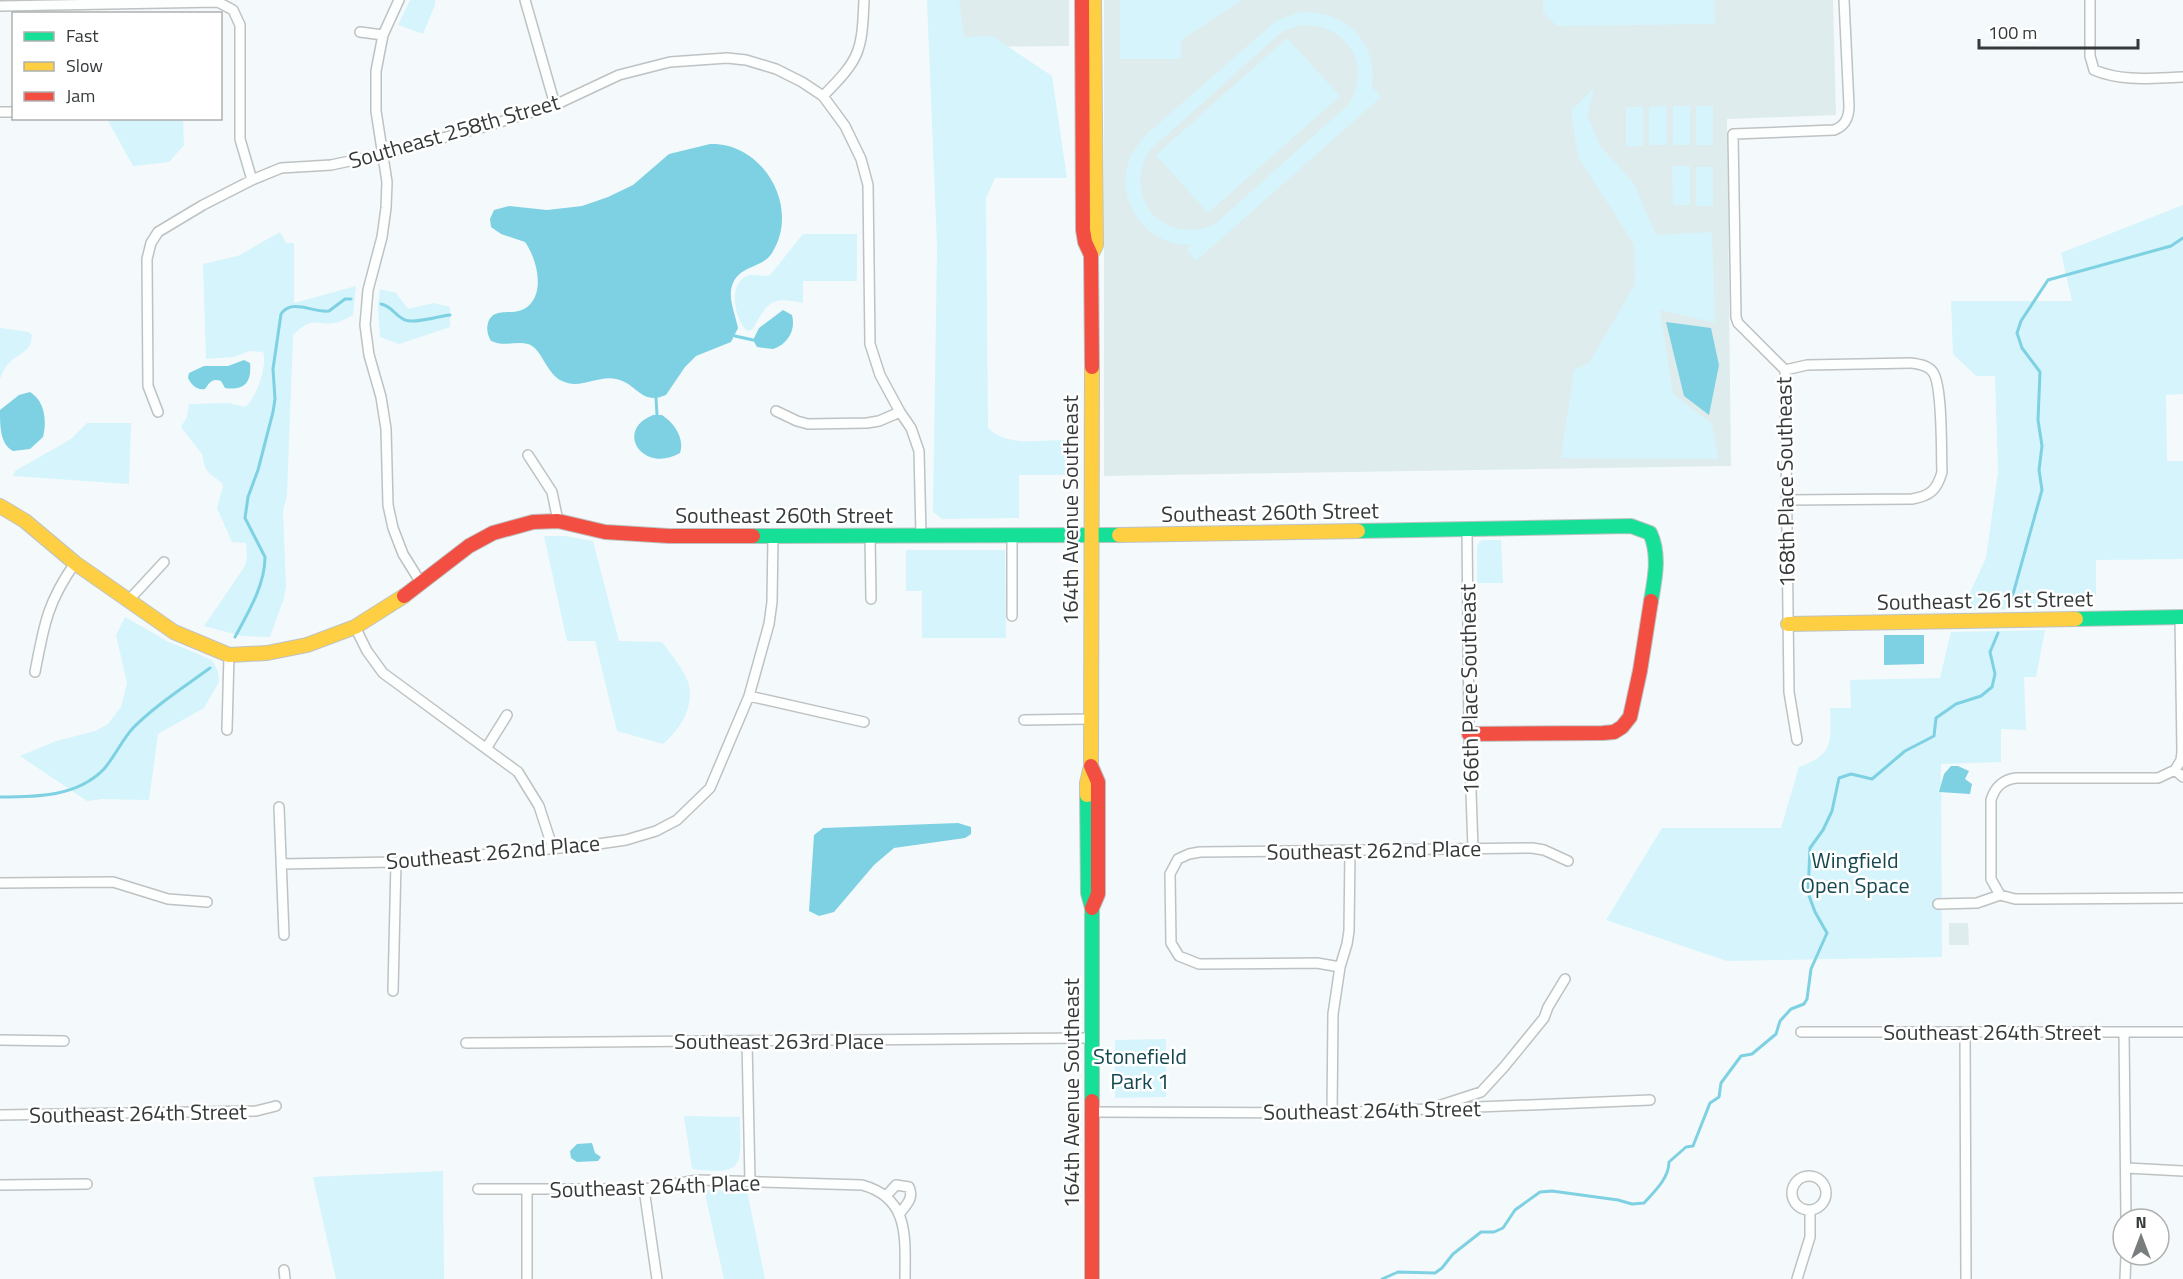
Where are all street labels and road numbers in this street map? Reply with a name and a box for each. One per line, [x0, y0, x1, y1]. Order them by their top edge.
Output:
street label: Southeast 258th Street [345, 85, 564, 177]
street label: 168th Place Southeast [1766, 376, 1804, 588]
street label: 164th Avenue Southeast [1053, 395, 1087, 625]
street label: Southeast 260th Street [1161, 493, 1379, 531]
street label: Southeast 260th Street [675, 498, 893, 532]
street label: Southeast 261st Street [1877, 581, 2094, 619]
street label: 166th Place Southeast [1450, 583, 1488, 795]
street label: Southeast 262nd Place [385, 826, 601, 878]
street label: Southeast 262nd Place [1266, 831, 1482, 869]
street label: 164th Avenue Southeast [1054, 978, 1088, 1208]
street label: Southeast 264th Street [1883, 1015, 2101, 1049]
street label: Southeast 263rd Place [674, 1024, 884, 1058]
street label: Southeast 264th Street [1263, 1091, 1481, 1129]
street label: Southeast 264th Street [29, 1094, 247, 1132]
street label: Southeast 264th Place [549, 1165, 761, 1207]

